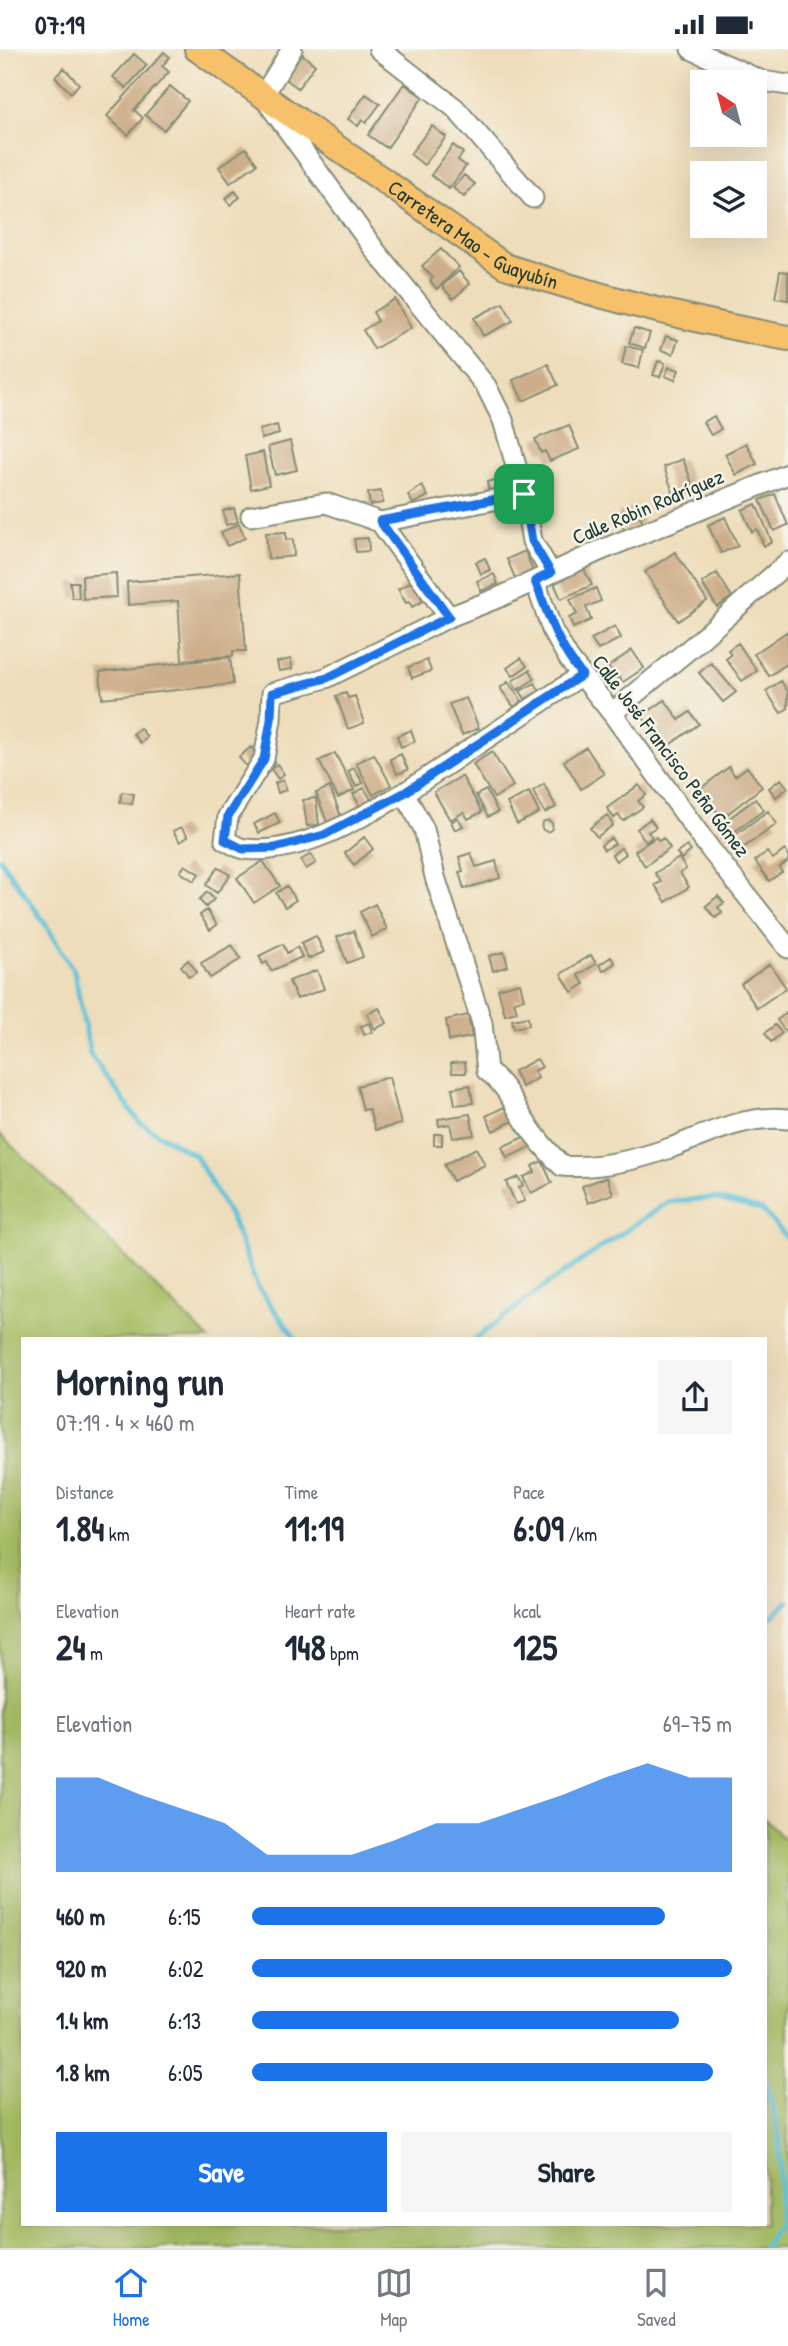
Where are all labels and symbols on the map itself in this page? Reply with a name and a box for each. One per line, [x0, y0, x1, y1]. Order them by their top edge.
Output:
north arrow [690, 70, 766, 147]
street label: Carretera Mao - Guayubín [382, 173, 562, 296]
street label: Calle Robin Rodríguez [568, 462, 728, 551]
pin [494, 464, 554, 524]
street label: Calle José Francisco Peña Gómez [586, 648, 757, 863]

